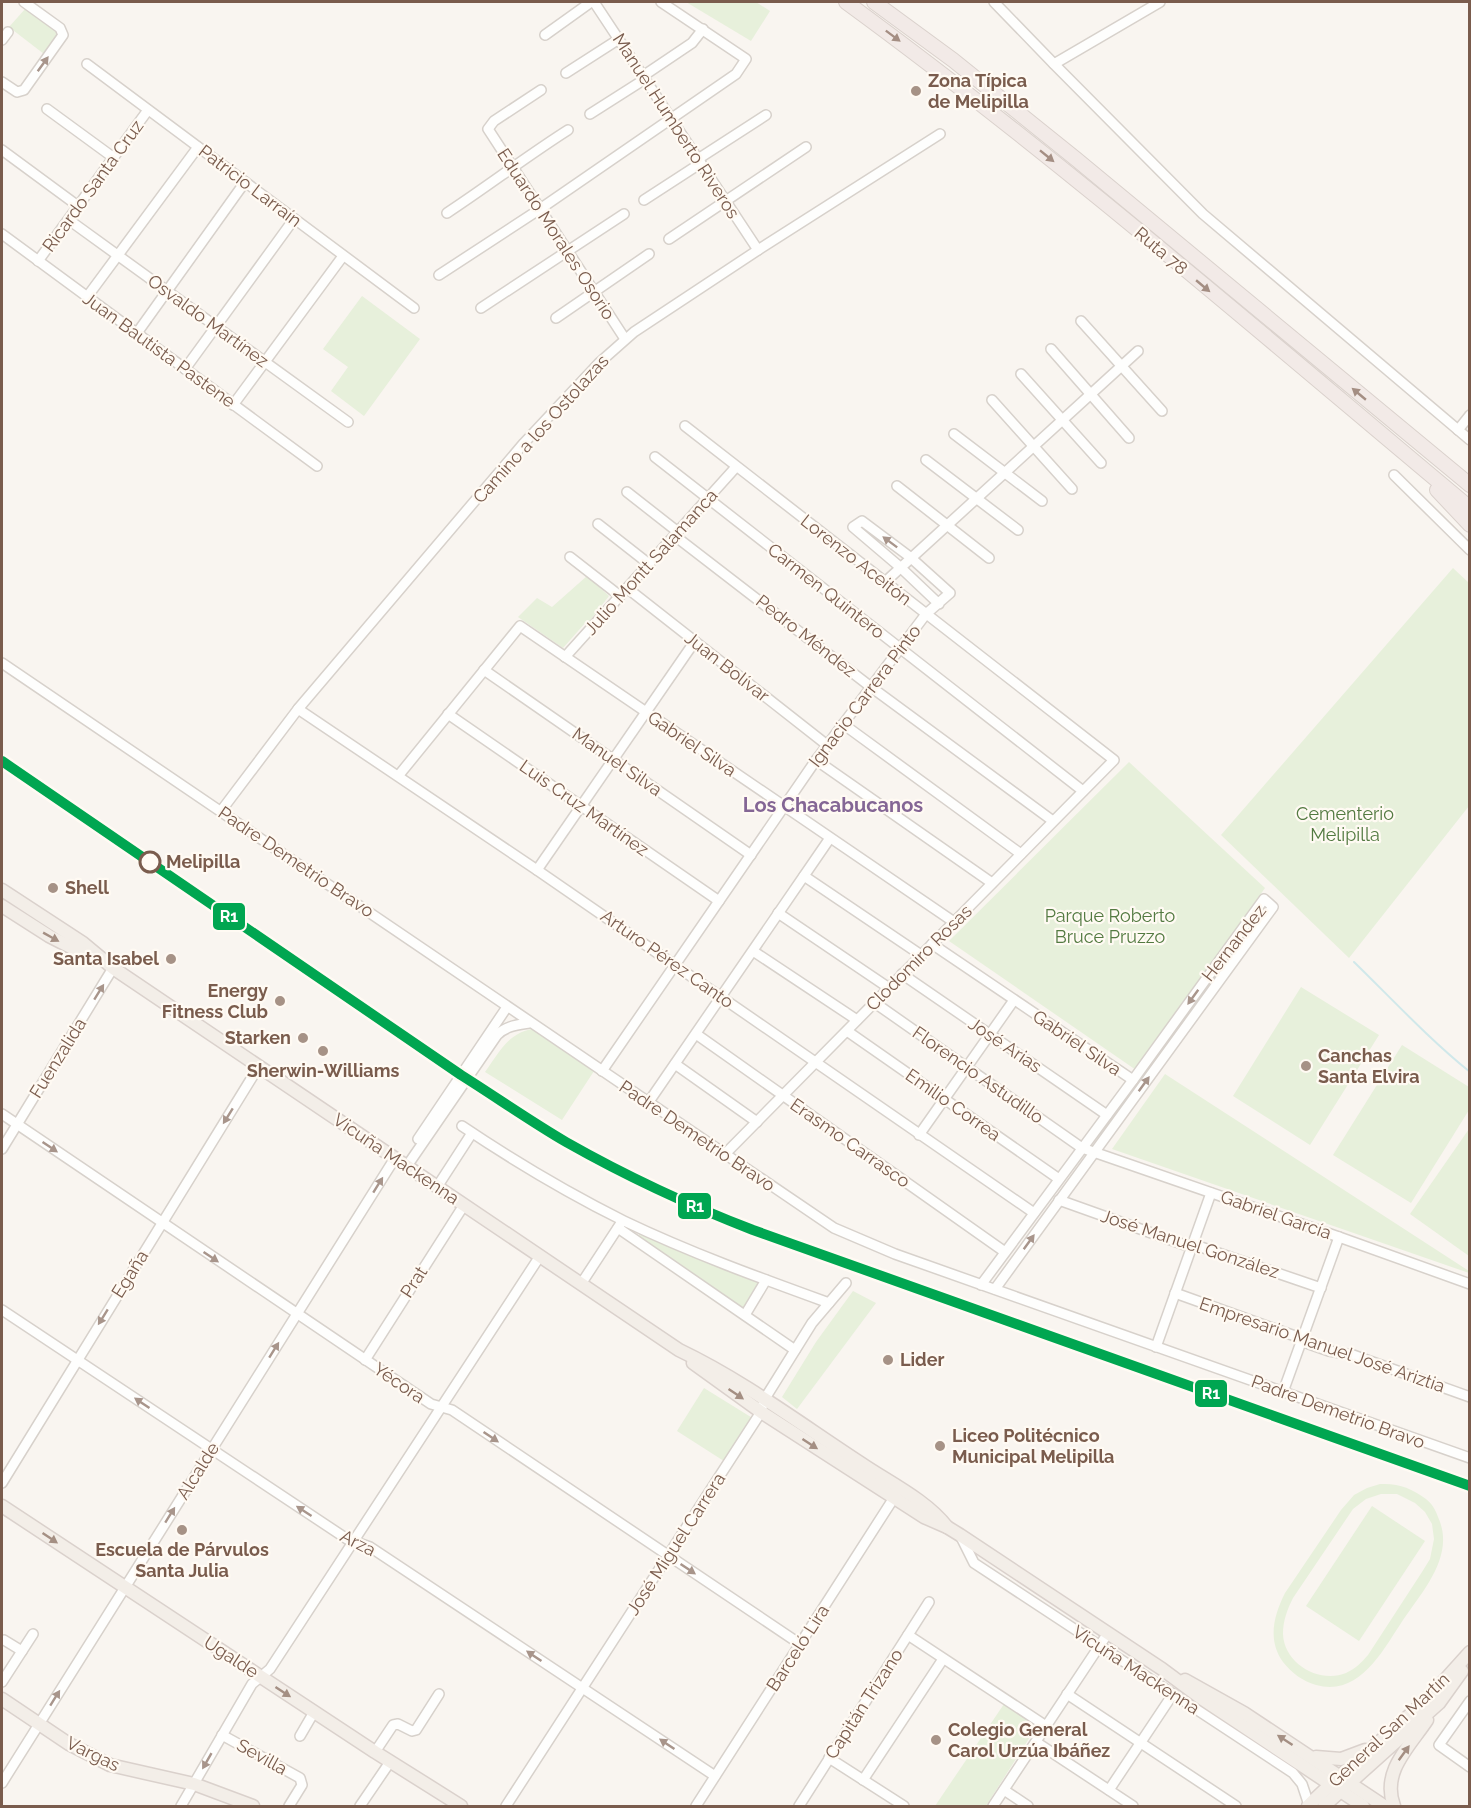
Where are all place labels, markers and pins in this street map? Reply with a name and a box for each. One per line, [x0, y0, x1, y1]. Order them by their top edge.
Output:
place label: Zona Típica de Melipilla [928, 70, 1029, 112]
marker: Zona Típica de Melipilla [909, 84, 923, 98]
marker: Melipilla [139, 851, 161, 873]
place label: Melipilla [166, 851, 240, 872]
place label: Shell [65, 877, 109, 898]
marker: Shell [46, 881, 60, 895]
place label: Santa Isabel [53, 948, 159, 969]
marker: Santa Isabel [164, 952, 178, 966]
place label: Energy Fitness Club [162, 980, 268, 1022]
marker: Energy Fitness Club [273, 994, 287, 1008]
place label: Starken [225, 1027, 291, 1048]
marker: Starken [296, 1031, 310, 1045]
marker: Sherwin-Williams [316, 1044, 330, 1058]
place label: Canchas Santa Elvira [1318, 1045, 1420, 1087]
marker: Canchas Santa Elvira [1299, 1059, 1313, 1073]
place label: Sherwin-Williams [247, 1060, 399, 1081]
place label: Lider [900, 1349, 944, 1370]
marker: Lider [881, 1353, 895, 1367]
place label: Liceo Politécnico Municipal Melipilla [952, 1425, 1114, 1467]
marker: Liceo Politécnico Municipal Melipilla [933, 1439, 947, 1453]
marker: Escuela de Párvulos Santa Julia [175, 1523, 189, 1537]
place label: Escuela de Párvulos Santa Julia [95, 1539, 269, 1581]
place label: Colegio General Carol Urzúa Ibáñez [948, 1719, 1110, 1761]
marker: Colegio General Carol Urzúa Ibáñez [929, 1733, 943, 1747]

